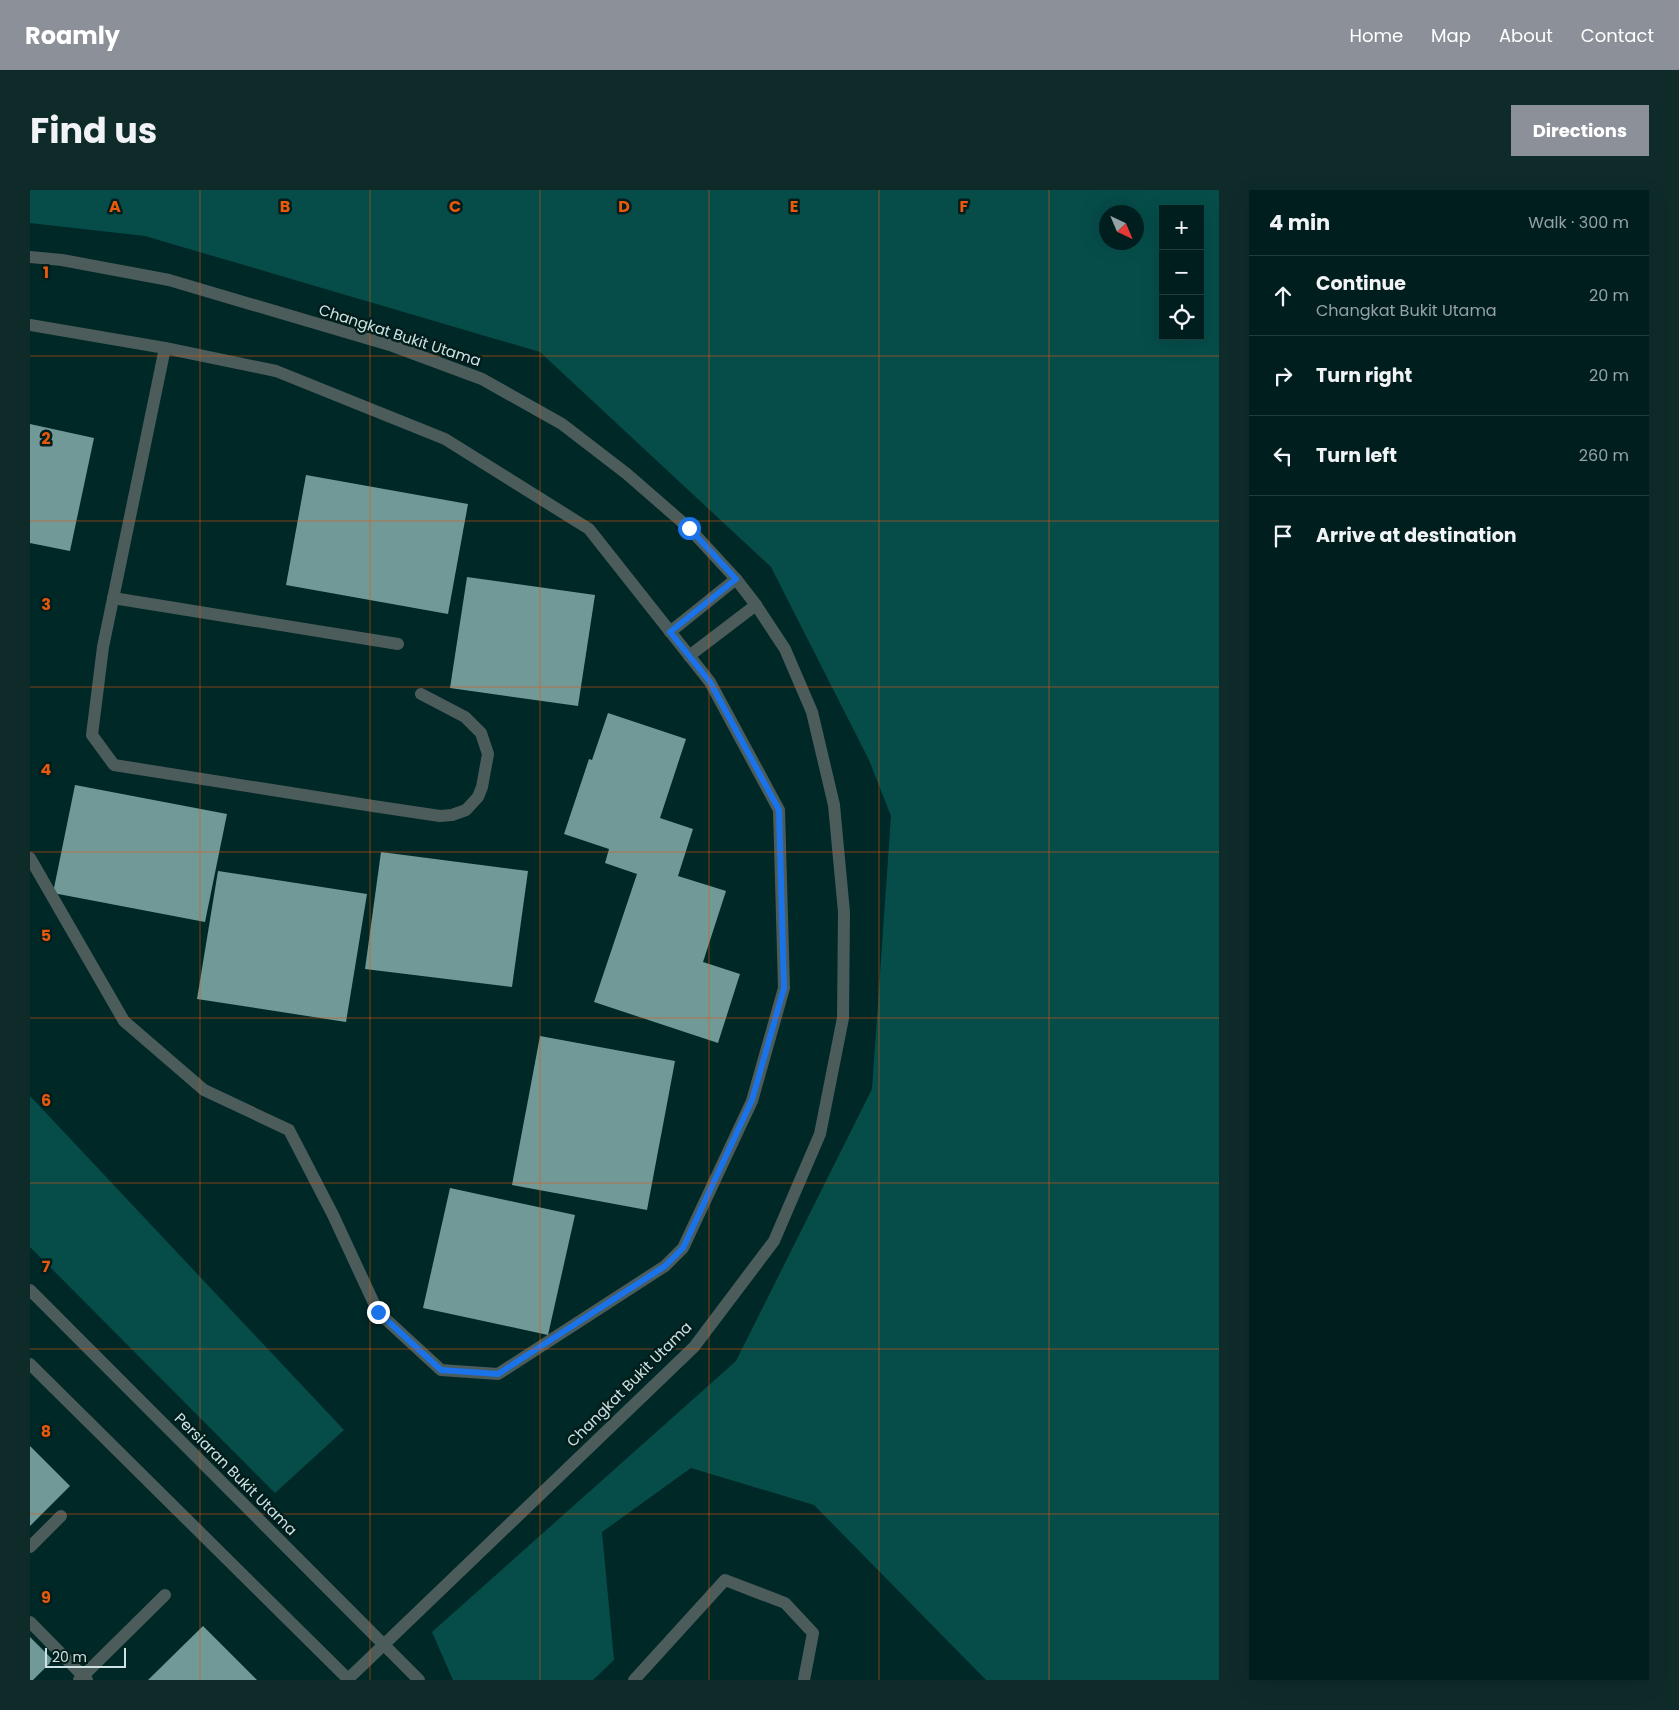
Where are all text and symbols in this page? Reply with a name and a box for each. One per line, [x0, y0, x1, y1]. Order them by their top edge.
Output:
text: Roamly [25, 19, 120, 52]
text: Home [1349, 23, 1403, 48]
text: Map [1431, 23, 1471, 48]
text: About [1499, 23, 1553, 48]
text: Contact [1581, 23, 1654, 48]
button: Directions [1511, 105, 1649, 156]
text: Find us [30, 106, 157, 155]
text: A [109, 195, 121, 218]
text: B [280, 195, 290, 218]
text: C [449, 195, 461, 218]
text: D [618, 195, 630, 218]
text: E [790, 195, 798, 218]
text: F [960, 195, 969, 218]
north arrow [1099, 205, 1144, 250]
map controls [1159, 205, 1204, 340]
button: + [1159, 205, 1204, 250]
text: 4 min [1269, 208, 1330, 237]
text: Walk · 300 m [1528, 211, 1629, 234]
button: − [1159, 250, 1204, 295]
text: 1 [43, 261, 49, 284]
text: Continue [1316, 270, 1406, 297]
icon: ahead [1269, 282, 1297, 310]
text: 20 m [1589, 284, 1629, 307]
button: locate [1159, 295, 1204, 340]
street label: Changkat Bukit Utama [316, 299, 484, 371]
text: Changkat Bukit Utama [1316, 299, 1497, 322]
icon: right [1269, 362, 1297, 390]
text: Turn right [1316, 362, 1412, 389]
text: 20 m [1589, 364, 1629, 387]
text: 2 [41, 427, 51, 450]
icon: left [1269, 442, 1297, 470]
text: Turn left [1316, 442, 1397, 469]
text: 260 m [1579, 444, 1629, 467]
route start [678, 517, 701, 540]
icon: arrive [1269, 522, 1297, 550]
text: Arrive at destination [1316, 522, 1517, 549]
text: 3 [41, 593, 51, 616]
text: 4 [41, 758, 52, 781]
text: 5 [41, 924, 51, 947]
text: 6 [41, 1089, 51, 1112]
text: 7 [42, 1255, 51, 1278]
route end [367, 1301, 390, 1324]
street label: Changkat Bukit Utama [562, 1317, 696, 1451]
street label: Persiaran Bukit Utama [170, 1408, 302, 1540]
text: 8 [41, 1420, 51, 1443]
text: 9 [41, 1586, 51, 1609]
scale bar [45, 1645, 126, 1668]
text: 20 m [52, 1647, 87, 1667]

